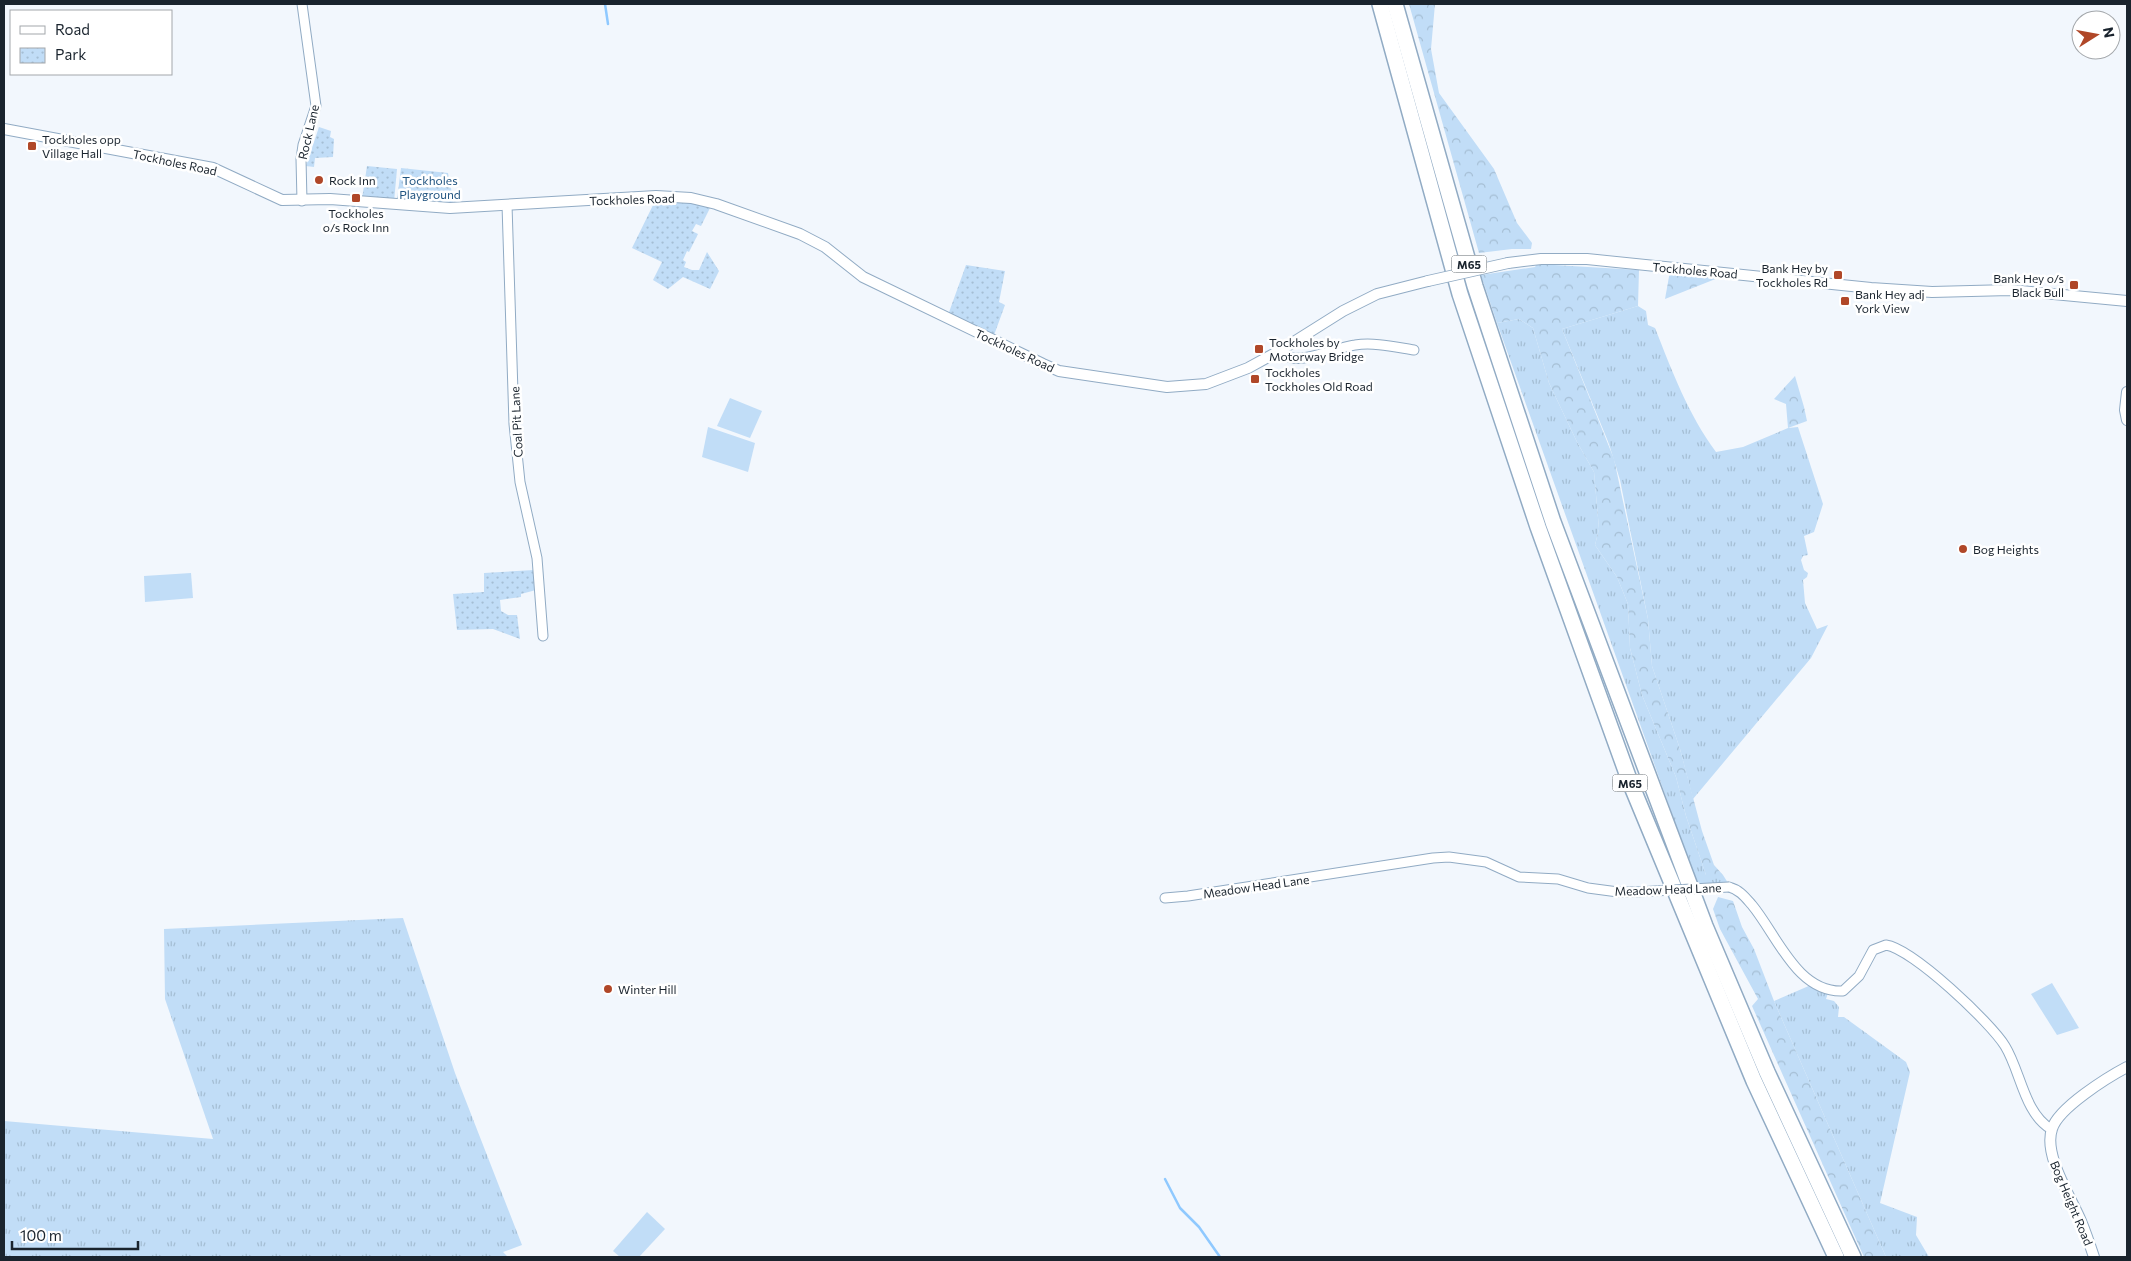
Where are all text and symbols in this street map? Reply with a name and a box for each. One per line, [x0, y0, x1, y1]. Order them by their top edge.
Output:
legend [10, 10, 172, 75]
north arrow [2071, 10, 2121, 60]
text: Road [55, 20, 90, 38]
text: N [2100, 26, 2119, 39]
text: Park [55, 45, 86, 63]
street label: Rock Lane [295, 103, 321, 161]
place label: Tockholes opp Village Hall [42, 132, 121, 160]
marker: Tockholes opp Village Hall [26, 140, 38, 152]
street label: Tockholes Road [132, 146, 218, 178]
place label: Rock Inn [329, 173, 376, 187]
park label: Tockholes Playground [399, 173, 461, 201]
marker: Rock Inn [313, 174, 325, 186]
street label: Tockholes Road [589, 191, 675, 207]
marker: Tockholes o/s Rock Inn [350, 192, 362, 204]
place label: Tockholes o/s Rock Inn [323, 206, 389, 234]
road number: M65 [1452, 255, 1486, 272]
street label: Tockholes Road [1652, 259, 1738, 281]
place label: Bank Hey by Tockholes Rd [1756, 261, 1828, 289]
marker: Bank Hey by Tockholes Rd [1832, 269, 1844, 281]
place label: Bank Hey o/s Black Bull [1993, 271, 2064, 299]
marker: Bank Hey o/s Black Bull [2068, 279, 2080, 291]
place label: Bank Hey adj York View [1855, 287, 1925, 315]
marker: Bank Hey adj York View [1839, 295, 1851, 307]
street label: Tockholes Road [973, 326, 1057, 374]
place label: Tockholes by Motorway Bridge [1269, 335, 1364, 363]
marker: Tockholes by Motorway Bridge [1253, 343, 1265, 355]
place label: Tockholes Tockholes Old Road [1265, 365, 1373, 393]
marker: Tockholes Tockholes Old Road [1249, 373, 1261, 385]
street label: Coal Pit Lane [507, 386, 525, 458]
place label: Bog Heights [1973, 542, 2039, 556]
marker: Bog Heights [1957, 543, 1969, 555]
road number: M65 [1612, 774, 1648, 791]
street label: Meadow Head Lane [1202, 872, 1310, 900]
street label: Meadow Head Lane [1614, 880, 1722, 898]
place label: Winter Hill [618, 982, 677, 996]
marker: Winter Hill [602, 983, 614, 995]
street label: Bog Height Road [2048, 1158, 2096, 1248]
scale bar [12, 1218, 139, 1250]
text: 100 m [20, 1226, 62, 1244]

